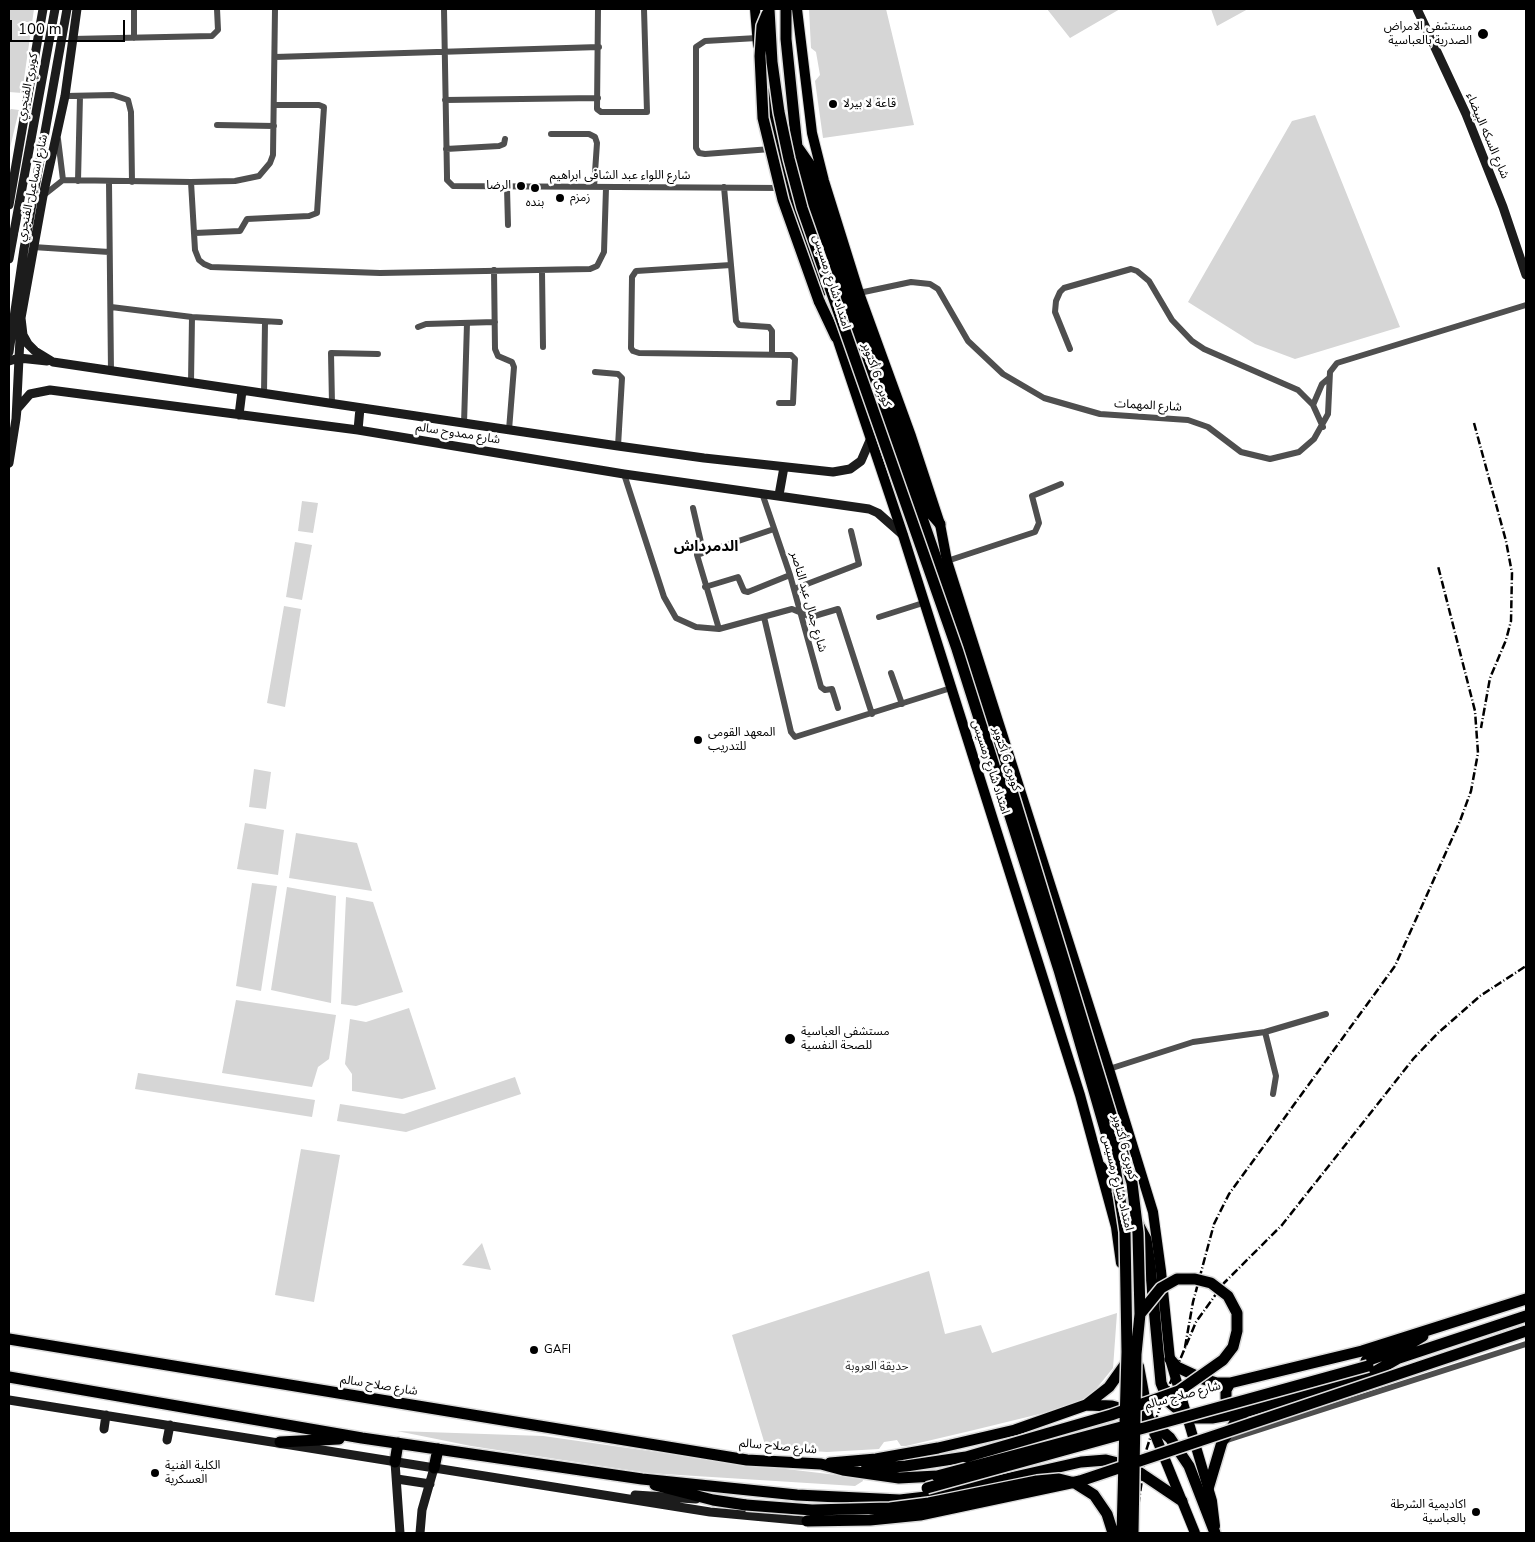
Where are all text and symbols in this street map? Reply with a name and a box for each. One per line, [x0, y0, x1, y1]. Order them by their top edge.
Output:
scale bar [12, 10, 128, 42]
text: 100 m [18, 19, 62, 39]
place label: مستشفى الامراض الصدرية بالعباسية [1384, 20, 1472, 48]
marker: مستشفى الامراض الصدرية بالعباسية [1476, 27, 1490, 41]
street label: كوبري الفنجري [14, 52, 42, 122]
street label: شارع السكه البيضاء [1462, 91, 1512, 181]
place label: قاعة لا بيرلا [843, 97, 896, 111]
marker: قاعة لا بيرلا [827, 98, 839, 110]
street label: شارع اسماعيل الفنجري [15, 133, 51, 243]
street label: شارع اللواء عبد الشافى ابراهيم [550, 169, 690, 183]
place label: الرضا [486, 179, 511, 193]
marker: الرضا [515, 180, 527, 192]
marker: بنده [529, 182, 541, 194]
place label: زمزم [570, 191, 590, 205]
marker: زمزم [554, 192, 566, 204]
place label: بنده [526, 196, 544, 210]
street label: امتداد شارع رمسيس [809, 233, 853, 331]
street label: كوبرى 6 أكتوبر [858, 341, 894, 409]
street label: شارع المهمات [1114, 397, 1182, 415]
street label: شارع ممدوح سالم [415, 420, 501, 448]
district label: الدمرداش [674, 538, 738, 556]
street label: شارع جمال عبد الناصر [787, 550, 829, 654]
street label: امتداد شارع رمسيس [968, 718, 1012, 816]
street label: كوبرى 6 أكتوبر [989, 725, 1023, 793]
place label: المعهد القومى للتدريب [708, 726, 775, 754]
marker: المعهد القومى للتدريب [692, 734, 704, 746]
place label: مستشفى العباسية للصحة النفسية [801, 1025, 890, 1053]
marker: مستشفى العباسية للصحة النفسية [783, 1032, 797, 1046]
street label: كوبرى 6 أكتوبر [1108, 1113, 1140, 1181]
street label: امتداد شارع رمسيس [1098, 1134, 1136, 1232]
place label: GAFI [544, 1343, 571, 1357]
marker: GAFI [528, 1344, 540, 1356]
park label: حديقة العروبة [845, 1360, 909, 1374]
street label: شارع صلاح سالم [339, 1373, 419, 1399]
street label: شارع صلاح سالم [1143, 1379, 1223, 1413]
street label: شارع صلاح سالم [739, 1436, 817, 1458]
place label: الكلية الفنية العسكرية [165, 1459, 220, 1487]
marker: الكلية الفنية العسكرية [149, 1467, 161, 1479]
place label: اكاديمية الشرطة بالعباسية [1391, 1498, 1466, 1526]
marker: اكاديمية الشرطة بالعباسية [1470, 1506, 1482, 1518]

